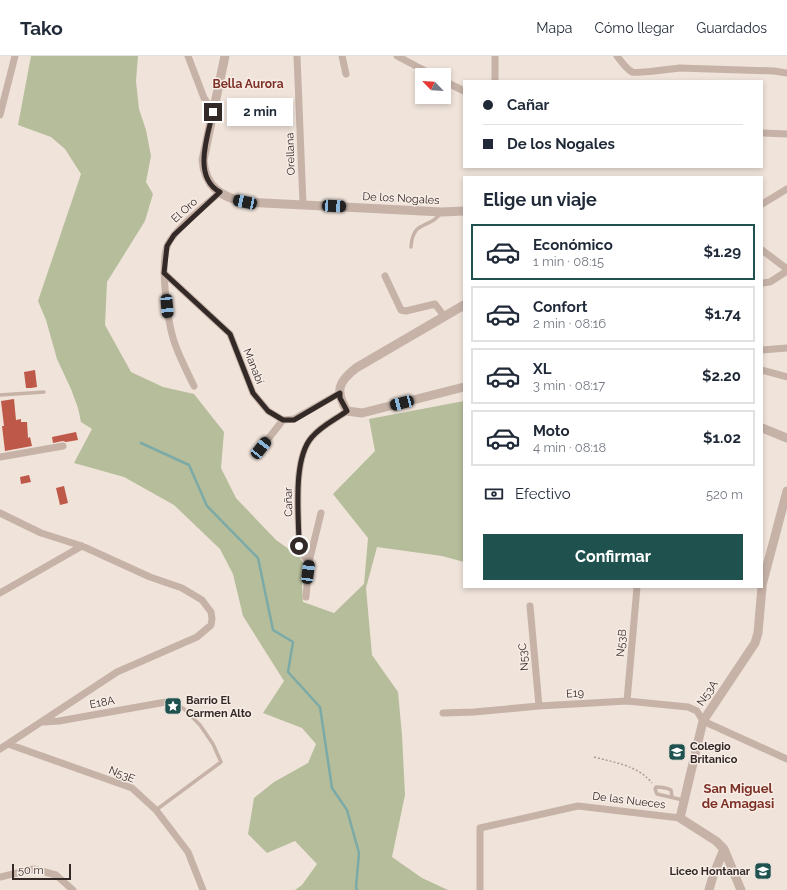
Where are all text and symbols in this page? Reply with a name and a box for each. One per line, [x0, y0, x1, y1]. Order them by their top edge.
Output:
text: Tako [20, 17, 63, 39]
text: Mapa [536, 20, 572, 36]
text: Cómo llegar [594, 20, 674, 36]
text: Guardados [696, 20, 767, 36]
north arrow [415, 68, 451, 104]
map controls [415, 68, 451, 104]
district label: Bella Aurora [212, 77, 284, 91]
text: Cañar [507, 96, 549, 114]
callout: 2 min [227, 98, 293, 126]
route end [204, 103, 222, 121]
text: 2 min [243, 104, 277, 119]
street label: Orellana [283, 132, 298, 176]
text: De los Nogales [507, 135, 615, 153]
text: Elige un viaje [483, 189, 597, 210]
street label: De los Nogales [362, 190, 440, 207]
car [232, 194, 258, 210]
street label: El Oro [169, 195, 200, 226]
car [322, 199, 346, 213]
icon: car [485, 234, 521, 270]
text: Económico [533, 236, 613, 254]
text: $1.29 [703, 243, 741, 261]
text: 1 min · 08:15 [533, 254, 604, 269]
car [160, 294, 174, 318]
icon: car [485, 296, 521, 332]
text: Confort [533, 298, 587, 316]
text: $1.74 [705, 305, 741, 323]
text: 2 min · 08:16 [533, 316, 606, 331]
street label: Manabí [241, 347, 267, 386]
icon: car [485, 358, 521, 394]
text: XL [533, 360, 551, 378]
text: $2.20 [702, 367, 741, 385]
text: 3 min · 08:17 [533, 378, 605, 393]
car [389, 394, 415, 412]
icon: car [485, 420, 521, 456]
text: Moto [533, 422, 570, 440]
text: $1.02 [703, 429, 741, 447]
car [249, 435, 273, 461]
text: 4 min · 08:18 [533, 440, 606, 455]
icon: cash [483, 483, 505, 505]
text: Efectivo [515, 485, 571, 503]
street label: Cañar [282, 487, 295, 517]
text: 520 m [706, 487, 743, 502]
button: Confirmar [483, 534, 743, 580]
route start [290, 537, 308, 555]
car [301, 559, 315, 585]
street label: N53B [614, 629, 629, 657]
street label: N53C [516, 642, 531, 671]
street label: N53A [694, 678, 721, 708]
street label: E19 [566, 687, 584, 700]
street label: E18A [89, 694, 116, 711]
place label: Barrio El Carmen Alto [186, 694, 252, 720]
place icon: Barrio El Carmen Alto [163, 696, 183, 716]
place label: Colegio Britanico [690, 740, 738, 766]
school or university icon: Colegio Britanico [667, 742, 687, 762]
street label: N53E [107, 763, 137, 786]
district label: San Miguel de Amagasi [702, 781, 774, 811]
street label: De las Nueces [592, 790, 666, 811]
school or university icon: Liceo Hontanar [753, 861, 773, 881]
scale bar [12, 862, 71, 881]
text: 50 m [18, 864, 44, 877]
place label: Liceo Hontanar [670, 865, 751, 878]

